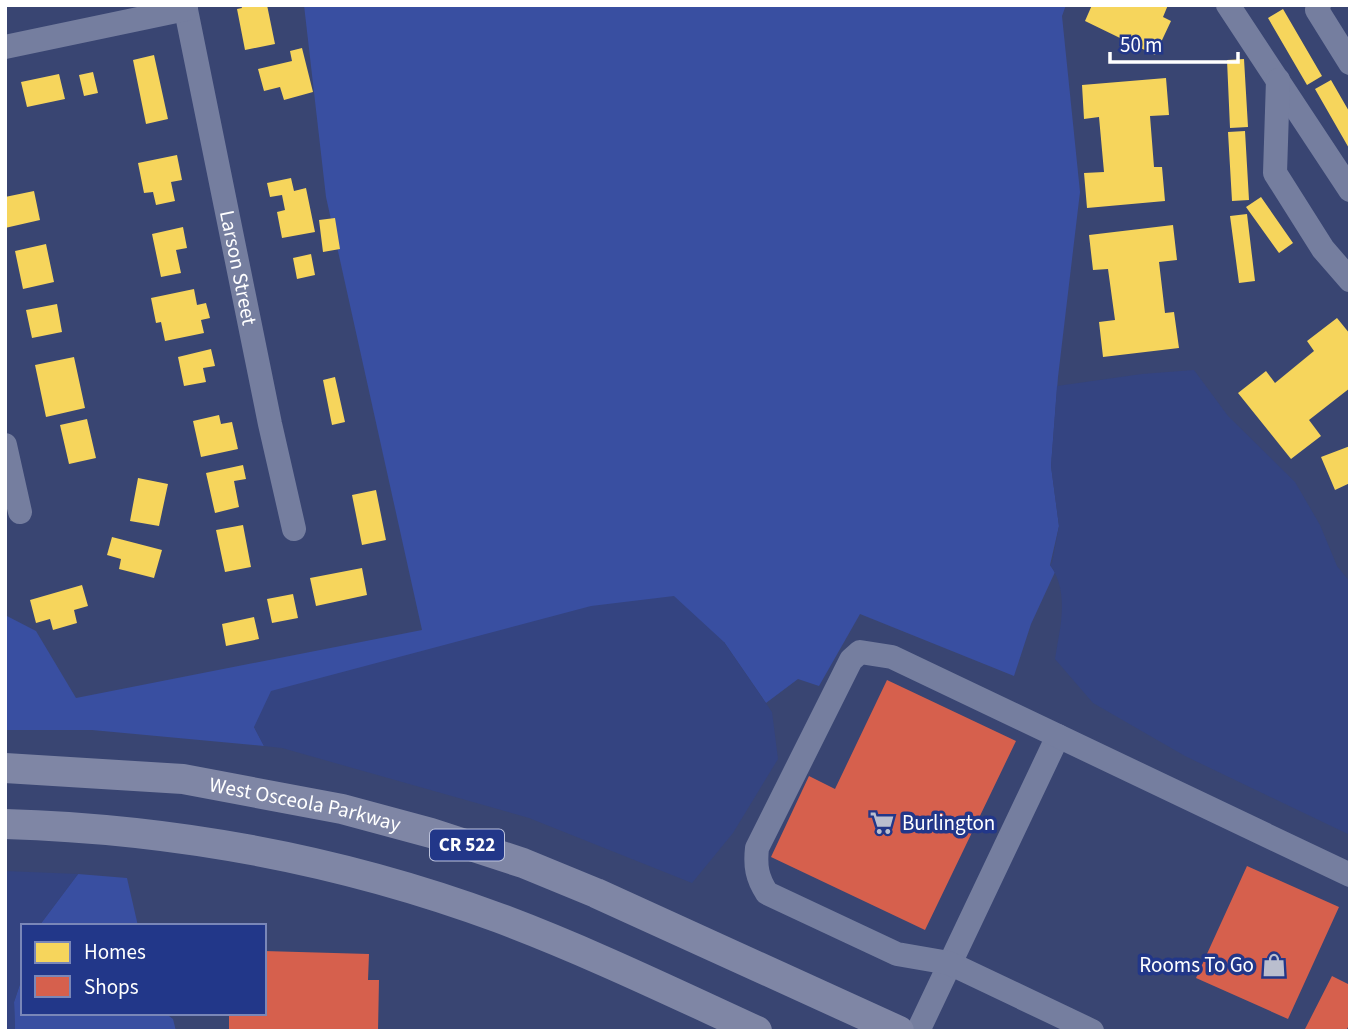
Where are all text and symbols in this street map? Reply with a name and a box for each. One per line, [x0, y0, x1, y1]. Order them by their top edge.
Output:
scale bar [1110, 21, 1238, 65]
text: 50 m [1120, 30, 1162, 60]
street label: Larson Street [212, 208, 265, 328]
street label: West Osceola Parkway [207, 769, 404, 839]
place label: Burlington [902, 808, 995, 838]
supermarket icon: Burlington [868, 809, 896, 837]
road number: CR 522 [430, 830, 504, 860]
legend [21, 924, 266, 1015]
text: Homes [84, 937, 146, 967]
place label: Rooms To Go [1139, 950, 1254, 980]
shop icon: Rooms To Go [1260, 951, 1288, 979]
text: Shops [84, 972, 139, 1002]

